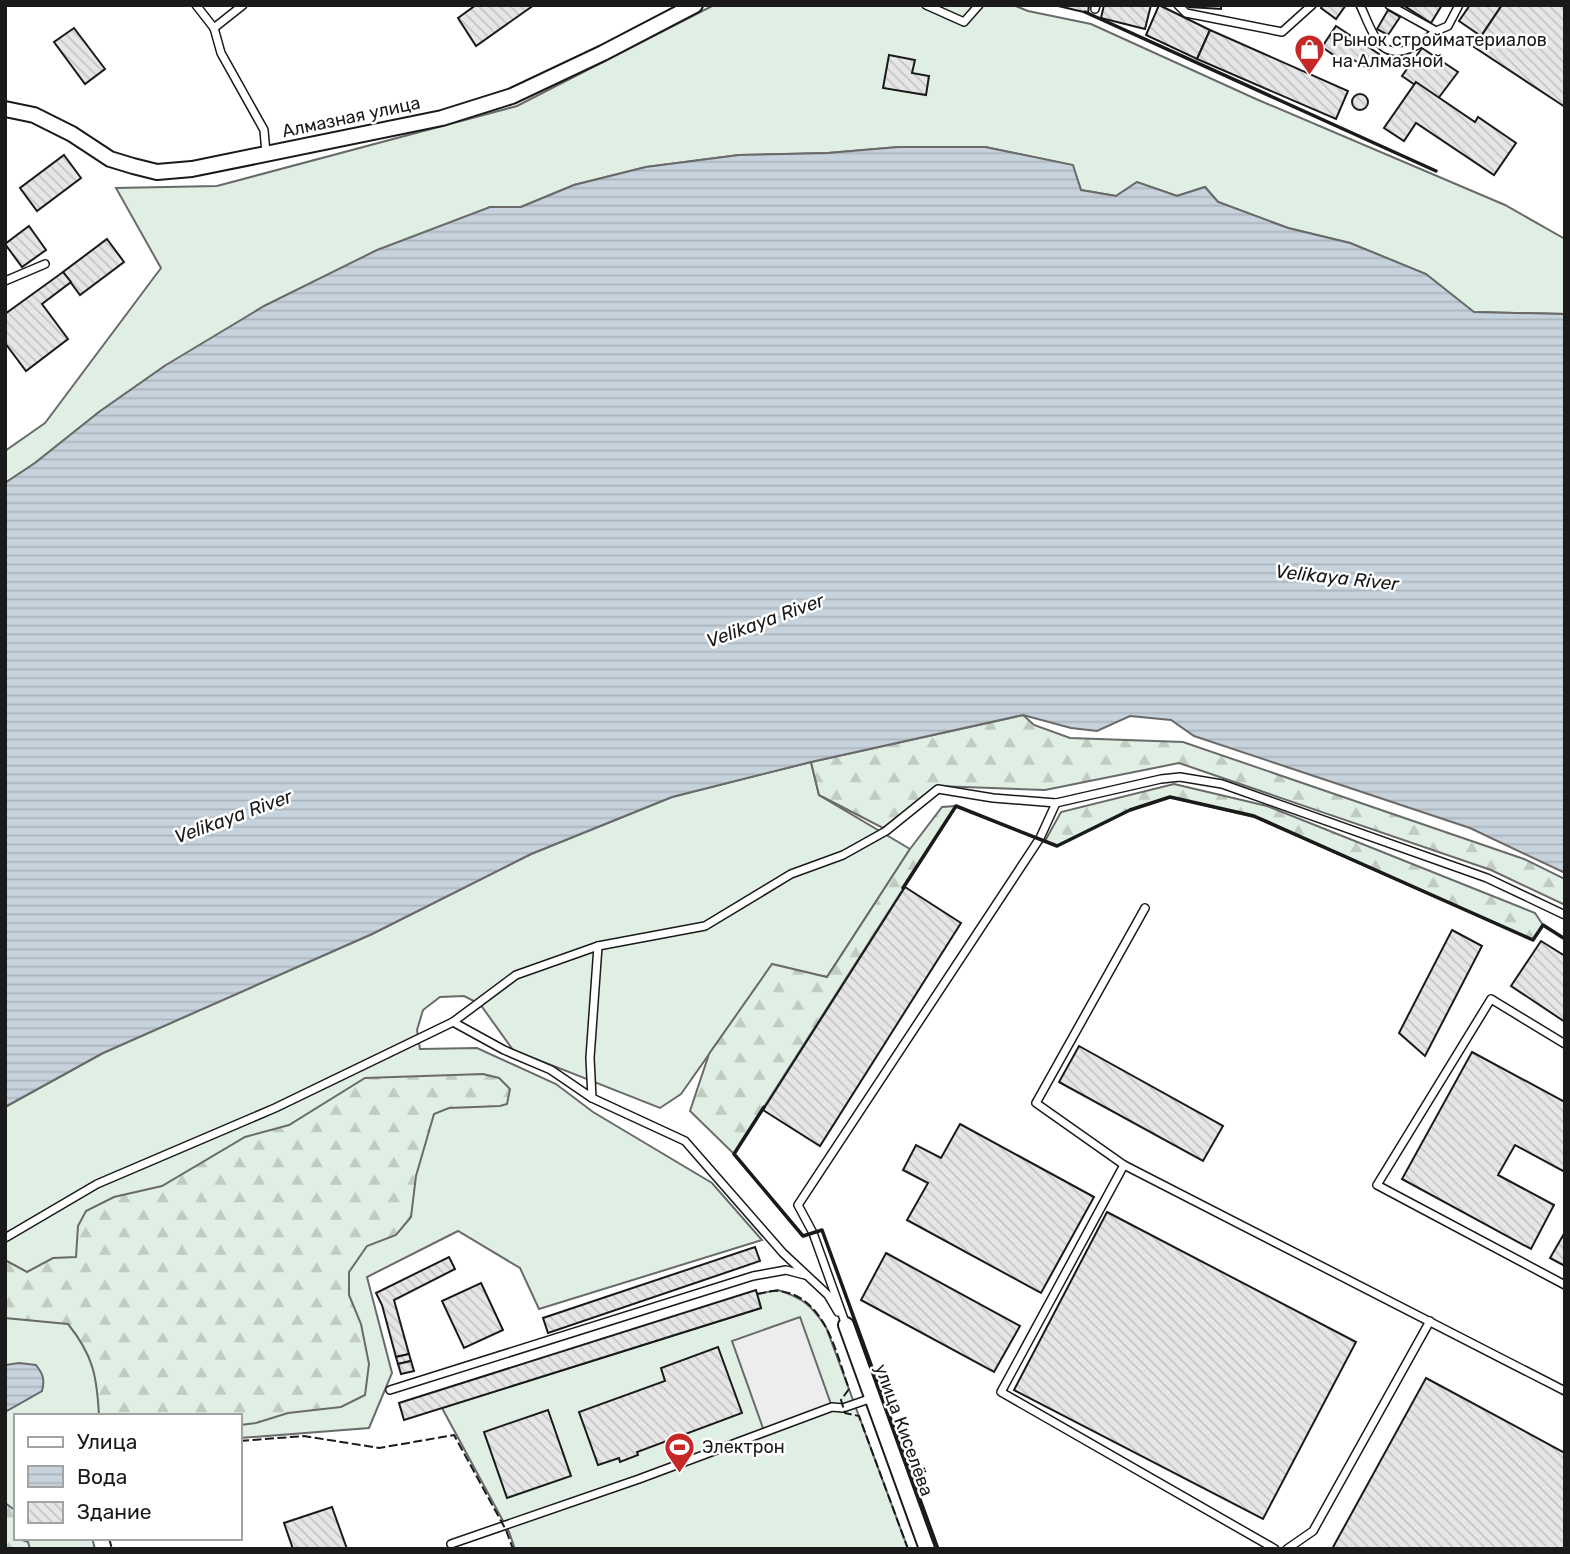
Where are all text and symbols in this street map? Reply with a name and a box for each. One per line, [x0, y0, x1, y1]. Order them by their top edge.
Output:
place label: Рынок стройматериалов на Алмазной [1332, 29, 1547, 72]
shop icon: Рынок стройматериалов на Алмазной [1292, 33, 1326, 77]
street label: Алмазная улица [280, 92, 422, 142]
water label: Velikaya River [1274, 560, 1400, 595]
water label: Velikaya River [703, 588, 828, 652]
water label: Velikaya River [171, 784, 296, 848]
street label: улица Киселёва [870, 1361, 938, 1499]
legend [14, 1414, 242, 1540]
text: Улица [77, 1429, 137, 1454]
sports icon: Электрон [662, 1430, 696, 1474]
place label: Электрон [702, 1436, 785, 1458]
text: Вода [77, 1464, 127, 1489]
text: Здание [77, 1499, 152, 1524]

